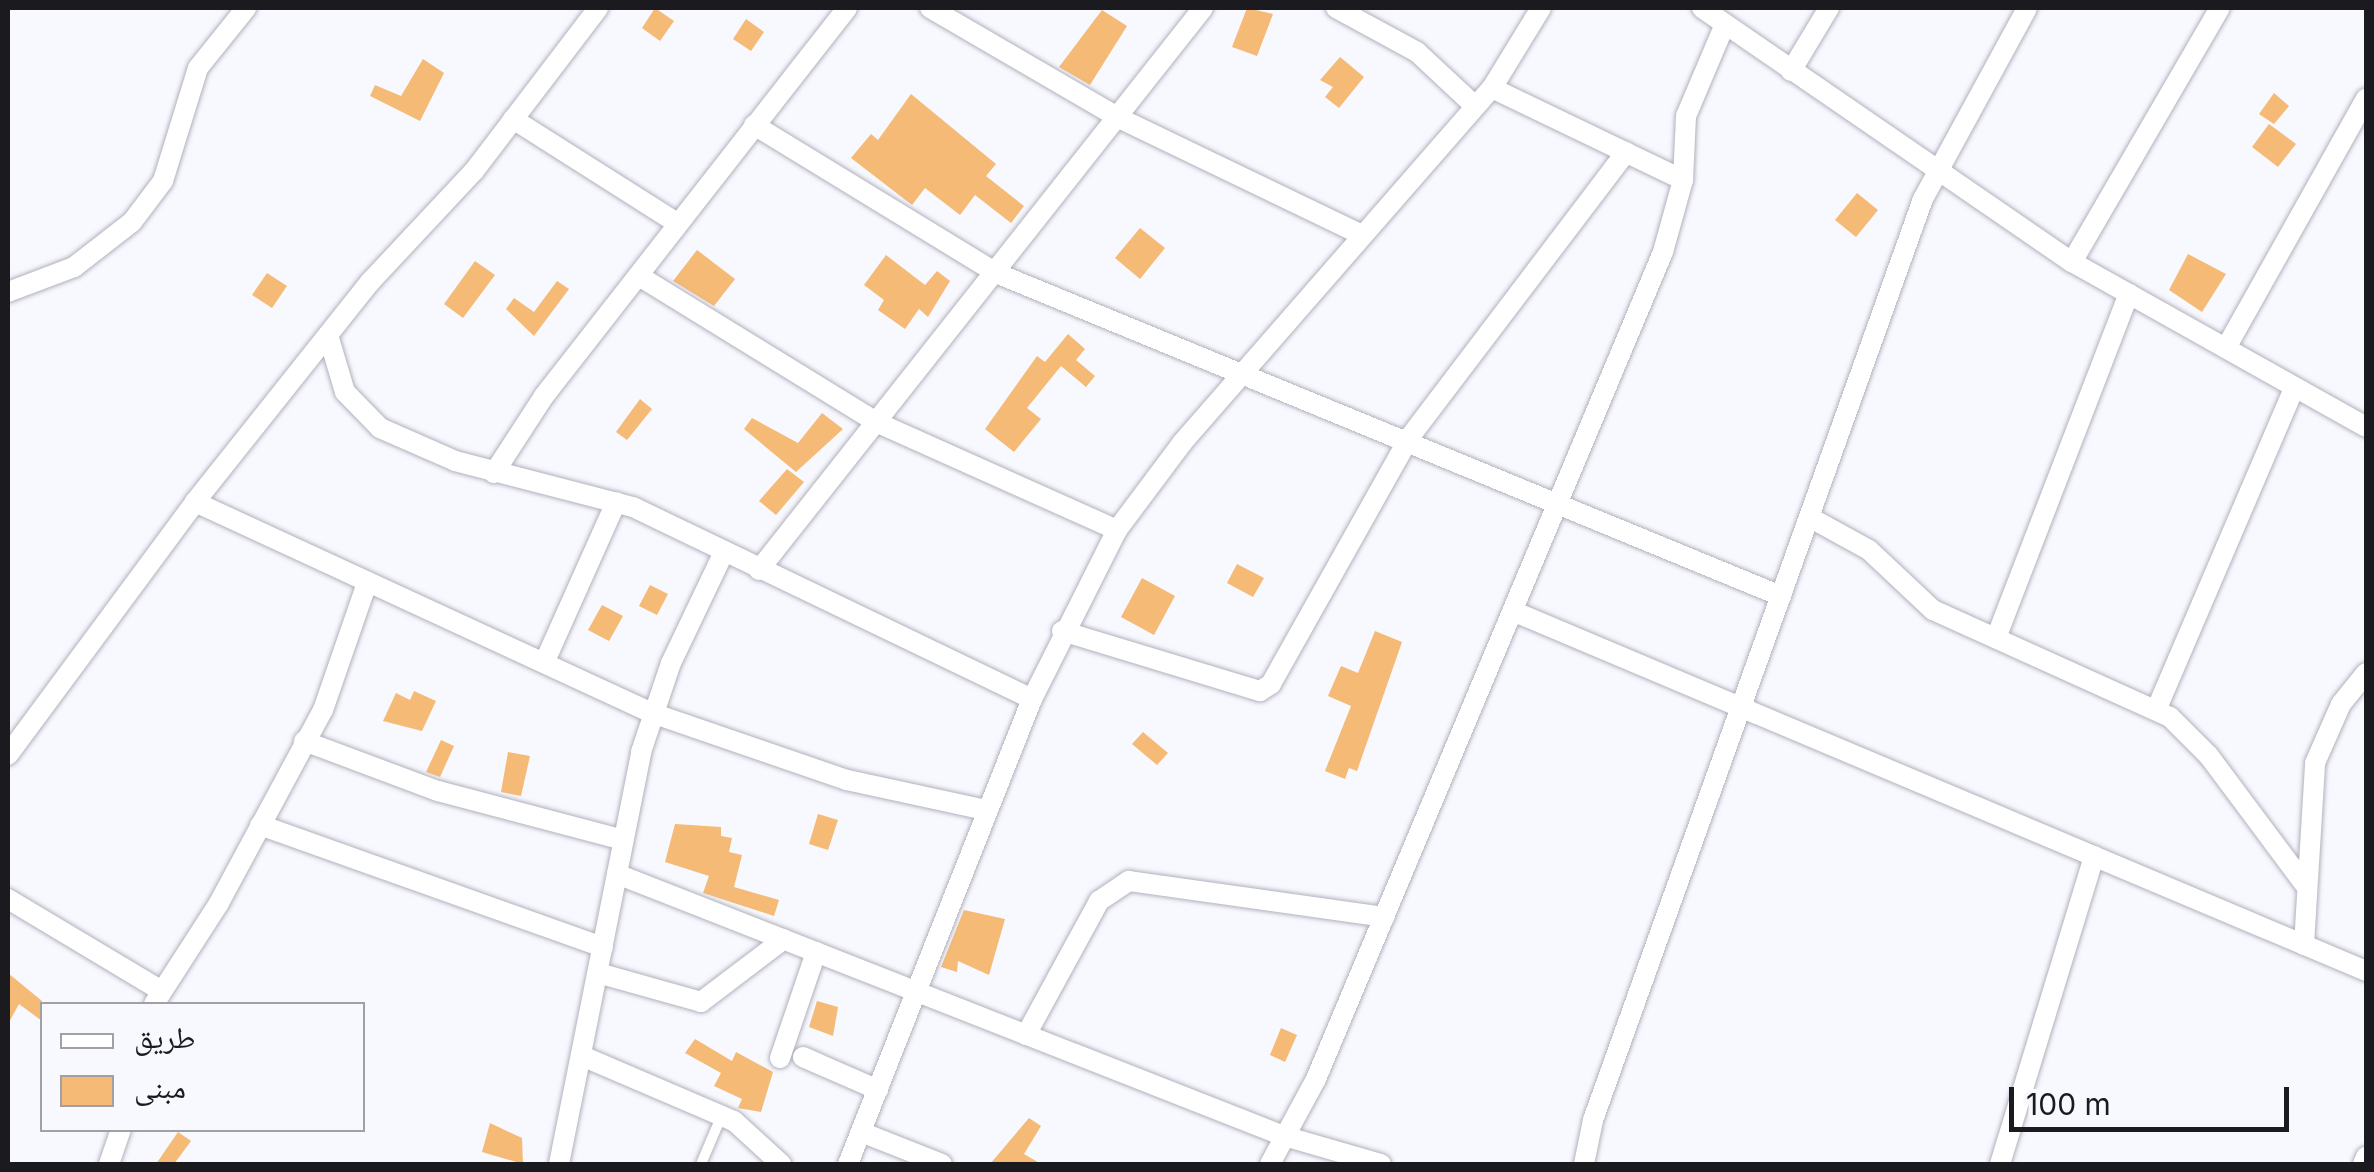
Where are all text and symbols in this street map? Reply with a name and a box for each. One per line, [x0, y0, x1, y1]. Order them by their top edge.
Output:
legend [40, 1002, 365, 1132]
text: طريق [134, 1019, 195, 1055]
scale bar [2014, 1067, 2294, 1129]
text: مبنى [134, 1069, 186, 1105]
text: 100 m [2026, 1086, 2111, 1122]

